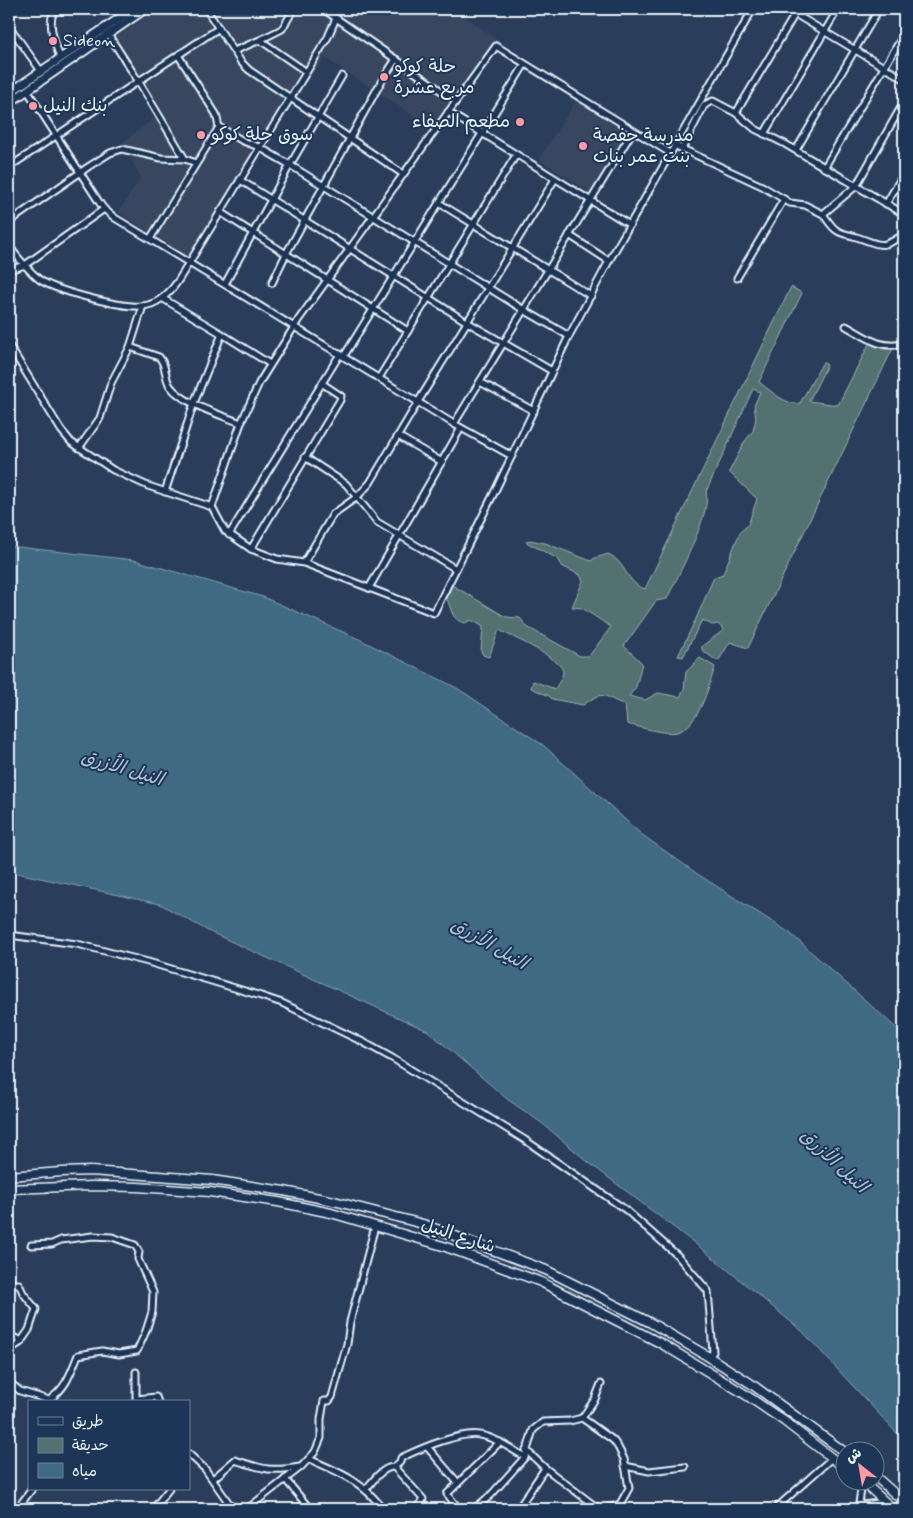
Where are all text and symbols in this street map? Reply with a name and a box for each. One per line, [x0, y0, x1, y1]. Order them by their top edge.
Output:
place label: Sideon [63, 29, 115, 53]
marker: Sideon [47, 35, 59, 47]
place label: حلة كوكو مربع عشرة [393, 55, 474, 100]
marker: حلة كوكو مربع عشرة [378, 71, 390, 83]
place label: بنك النيل [43, 94, 108, 118]
marker: بنك النيل [27, 100, 39, 112]
place label: مطعم الصفاء [412, 110, 510, 135]
marker: مطعم الصفاء [514, 116, 526, 128]
place label: سوق حلة كوكو [210, 123, 313, 147]
place label: مدرسة حفصة بنت عمر بنات [593, 124, 694, 169]
marker: سوق حلة كوكو [195, 129, 207, 141]
marker: مدرسة حفصة بنت عمر بنات [577, 140, 589, 152]
water label: النيل الأزرق [78, 743, 168, 793]
water label: النيل الأزرق [446, 911, 534, 977]
water label: النيل الأزرق [795, 1122, 876, 1200]
street label: شارع النيل [418, 1213, 498, 1259]
legend [28, 1400, 190, 1490]
text: طريق [72, 1412, 104, 1432]
text: حديقة [72, 1436, 109, 1456]
north arrow [836, 1440, 886, 1490]
text: ش [843, 1444, 865, 1467]
text: مياه [72, 1462, 97, 1482]

